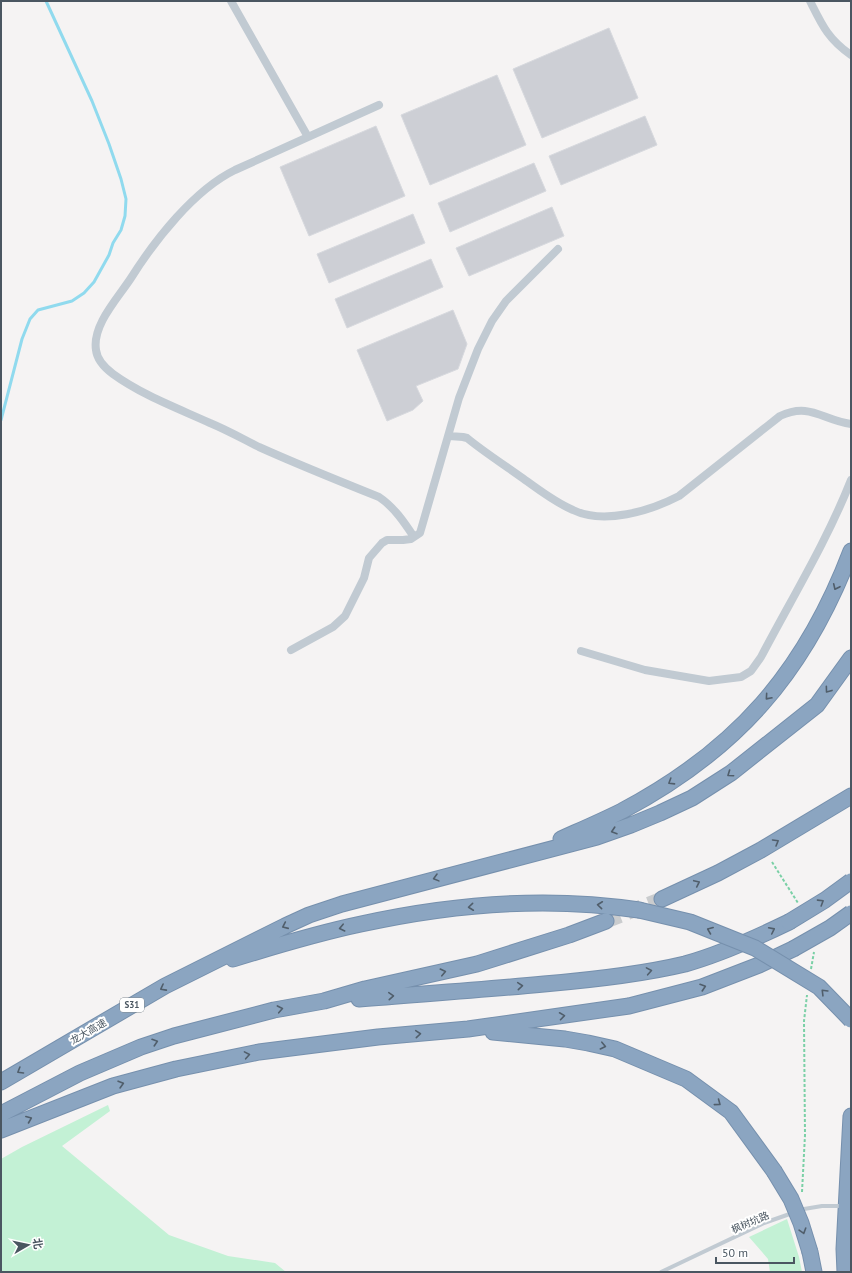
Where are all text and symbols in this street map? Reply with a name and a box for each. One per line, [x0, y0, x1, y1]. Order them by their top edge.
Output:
one-way arrow [833, 582, 841, 590]
one-way arrow [825, 686, 833, 693]
one-way arrow [766, 692, 773, 700]
one-way arrow [727, 769, 734, 776]
one-way arrow [668, 778, 675, 785]
one-way arrow [610, 826, 617, 835]
one-way arrow [772, 839, 779, 846]
one-way arrow [432, 874, 439, 882]
one-way arrow [693, 880, 701, 888]
one-way arrow [817, 900, 824, 907]
one-way arrow [597, 901, 603, 910]
one-way arrow [468, 903, 474, 912]
one-way arrow [282, 921, 289, 929]
one-way arrow [339, 923, 346, 932]
one-way arrow [707, 927, 714, 935]
one-way arrow [768, 927, 776, 935]
one-way arrow [646, 967, 653, 976]
one-way arrow [440, 968, 446, 976]
one-way arrow [517, 982, 523, 991]
one-way arrow [159, 983, 167, 990]
one-way arrow [699, 983, 706, 992]
one-way arrow [821, 989, 829, 997]
one-way arrow [388, 992, 394, 1001]
road number: S31 [120, 998, 144, 1012]
one-way arrow [277, 1006, 283, 1014]
one-way arrow [559, 1012, 565, 1021]
street label: 龙大高速 [68, 1016, 109, 1047]
one-way arrow [415, 1029, 421, 1038]
one-way arrow [151, 1039, 158, 1047]
one-way arrow [600, 1042, 606, 1050]
one-way arrow [244, 1051, 251, 1059]
one-way arrow [17, 1066, 24, 1073]
one-way arrow [117, 1080, 124, 1089]
one-way arrow [714, 1098, 721, 1105]
one-way arrow [25, 1115, 32, 1123]
street label: 枫树坑路 [729, 1209, 771, 1236]
north arrow [8, 1225, 48, 1265]
one-way arrow [798, 1227, 807, 1234]
text: 北 [30, 1237, 46, 1250]
scale bar [716, 1239, 794, 1265]
text: 50 m [722, 1245, 748, 1260]

